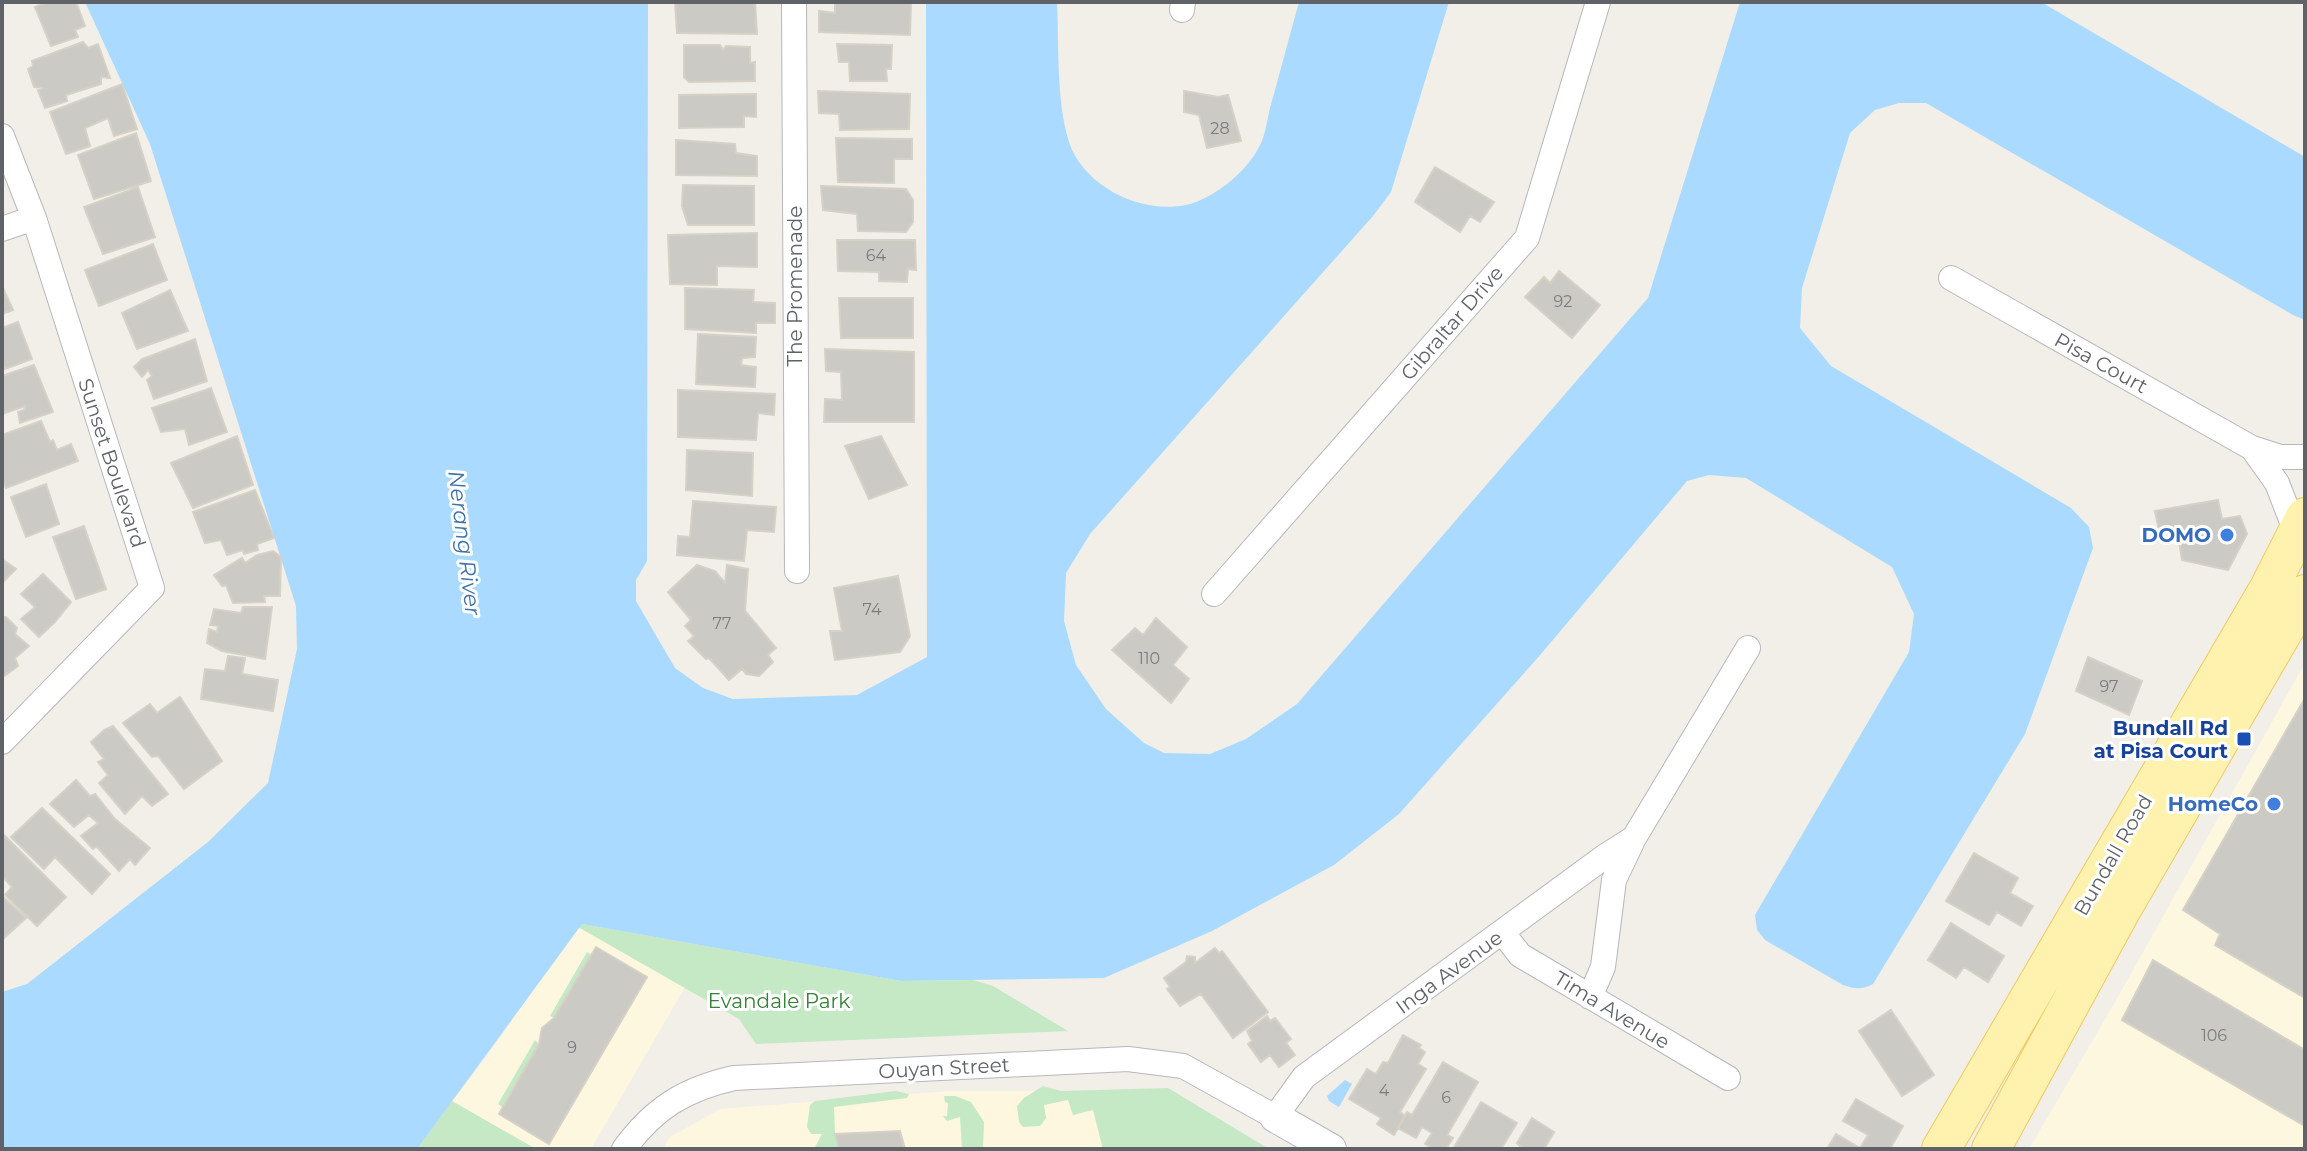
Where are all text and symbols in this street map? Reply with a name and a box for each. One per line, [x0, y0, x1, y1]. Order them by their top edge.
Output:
house number: 28 [1210, 119, 1230, 138]
street label: The Promenade [783, 206, 807, 366]
house number: 64 [866, 246, 887, 265]
street label: Gibraltar Drive [1396, 261, 1508, 385]
house number: 92 [1554, 292, 1572, 311]
street label: Pisa Court [2050, 328, 2152, 398]
street label: Sunset Boulevard [73, 375, 151, 551]
water label: Nerang River [442, 469, 487, 618]
place label: DOMO [2142, 523, 2211, 547]
marker: DOMO [2218, 526, 2236, 544]
house number: 74 [863, 600, 882, 619]
house number: 77 [713, 614, 731, 633]
house number: 110 [1138, 649, 1160, 668]
house number: 97 [2099, 677, 2119, 696]
place label: Bundall Rd at Pisa Court [2093, 716, 2228, 763]
marker: Bundall Rd at Pisa Court [2235, 730, 2253, 748]
street label: Bundall Road [2069, 790, 2157, 920]
place label: HomeCo [2168, 792, 2258, 816]
marker: HomeCo [2265, 795, 2283, 813]
street label: Inga Avenue [1391, 925, 1507, 1019]
street label: Tima Avenue [1550, 966, 1674, 1054]
park label: Evandale Park [708, 989, 850, 1013]
house number: 106 [2201, 1026, 2227, 1045]
house number: 9 [567, 1038, 577, 1057]
street label: Ouyan Street [878, 1053, 1010, 1083]
house number: 4 [1379, 1081, 1390, 1100]
house number: 6 [1441, 1088, 1451, 1107]

